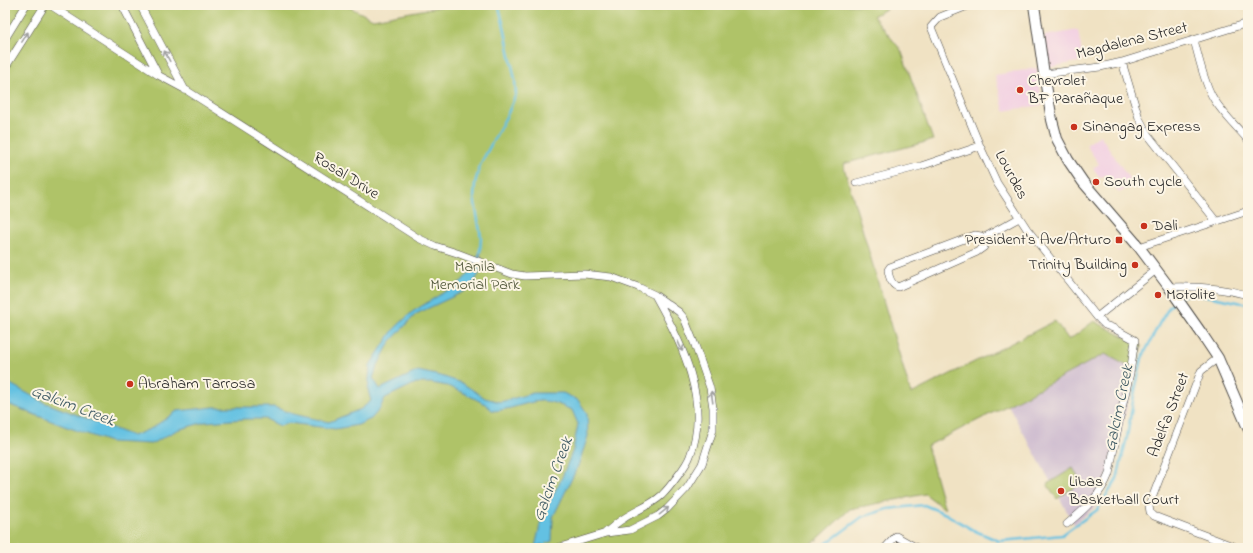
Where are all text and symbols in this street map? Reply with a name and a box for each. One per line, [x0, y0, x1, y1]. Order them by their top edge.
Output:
street label: Magdalena Street [1074, 15, 1191, 66]
one-way arrow [21, 31, 29, 42]
one-way arrow [163, 50, 170, 62]
place label: Chevrolet BF Parañaque [1027, 69, 1124, 111]
marker: Chevrolet BF Parañaque [1015, 85, 1025, 95]
place label: Sinangag Express [1082, 115, 1201, 139]
marker: Sinangag Express [1069, 122, 1079, 132]
street label: Rosal Drive [308, 146, 384, 206]
street label: Lourdes [988, 146, 1034, 204]
place label: South cycle [1104, 170, 1183, 194]
marker: South cycle [1091, 177, 1101, 187]
place label: Dali [1151, 214, 1178, 238]
marker: Dali [1139, 221, 1149, 231]
place label: President's Ave/Arturo [965, 228, 1111, 252]
marker: President's Ave/Arturo [1114, 235, 1124, 245]
place label: Trinity Building [1029, 253, 1127, 277]
park label: Manila Memorial Park [430, 255, 521, 297]
marker: Trinity Building [1130, 260, 1140, 270]
place label: Motolite [1166, 283, 1216, 307]
marker: Motolite [1153, 290, 1163, 300]
one-way arrow [677, 340, 684, 352]
water label: Galcim Creek [1098, 361, 1141, 454]
street label: Adelfa Street [1142, 369, 1196, 461]
place label: Abraham Tarrosa [138, 372, 255, 396]
water label: Galcim Creek [27, 379, 120, 434]
marker: Abraham Tarrosa [125, 379, 135, 389]
one-way arrow [708, 391, 716, 404]
water label: Galcim Creek [526, 432, 580, 525]
place label: Libas Basketball Court [1068, 470, 1180, 512]
marker: Libas Basketball Court [1056, 486, 1066, 496]
one-way arrow [659, 507, 669, 516]

